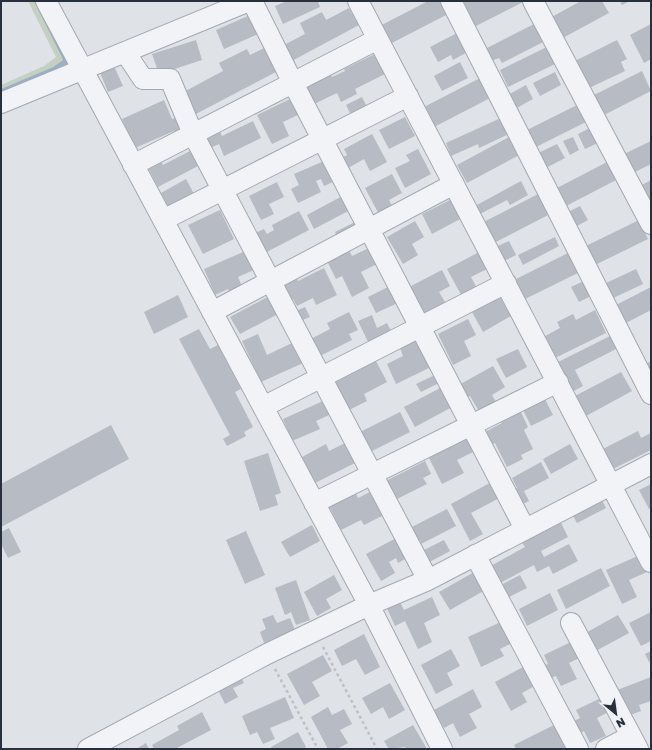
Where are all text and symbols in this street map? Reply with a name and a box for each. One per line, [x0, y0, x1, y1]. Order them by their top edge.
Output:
north arrow [596, 694, 636, 734]
text: N [614, 715, 628, 731]

